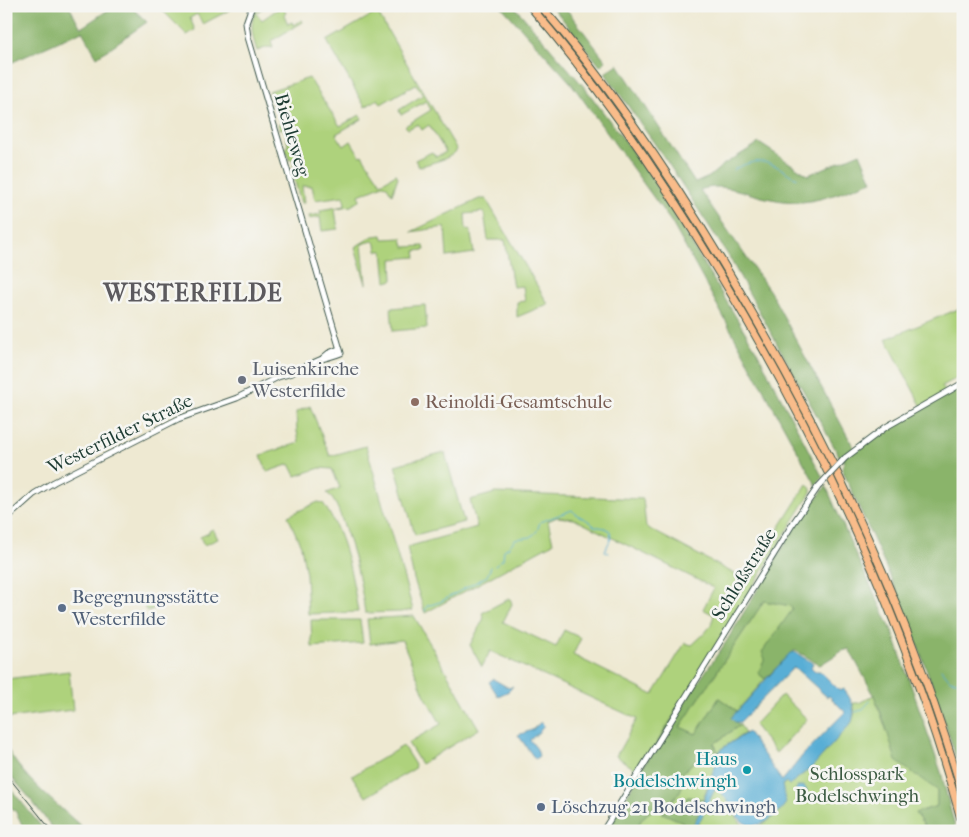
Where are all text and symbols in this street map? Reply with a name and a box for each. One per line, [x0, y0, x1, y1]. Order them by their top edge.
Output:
street label: Biehleweg [270, 91, 315, 180]
district label: WESTERFILDE [102, 279, 283, 307]
place label: Luisenkirche Westerfilde [251, 358, 359, 402]
marker: Luisenkirche Westerfilde [236, 374, 248, 386]
street label: Westerfilder Straße [43, 389, 196, 479]
place label: Reinoldi-Gesamtschule [425, 391, 612, 413]
marker: Reinoldi-Gesamtschule [409, 396, 421, 408]
street label: Schloßstraße [707, 524, 781, 624]
place label: Begegnungsstätte Westerfilde [71, 586, 219, 630]
marker: Begegnungsstätte Westerfilde [56, 602, 68, 614]
place label: Haus Bodelschwingh [613, 748, 737, 792]
park label: Schlosspark Bodelschwingh [795, 763, 919, 807]
marker: Haus Bodelschwingh [741, 764, 753, 776]
place label: Löschzug 21 Bodelschwingh [551, 796, 777, 818]
marker: Löschzug 21 Bodelschwingh [535, 801, 547, 813]

